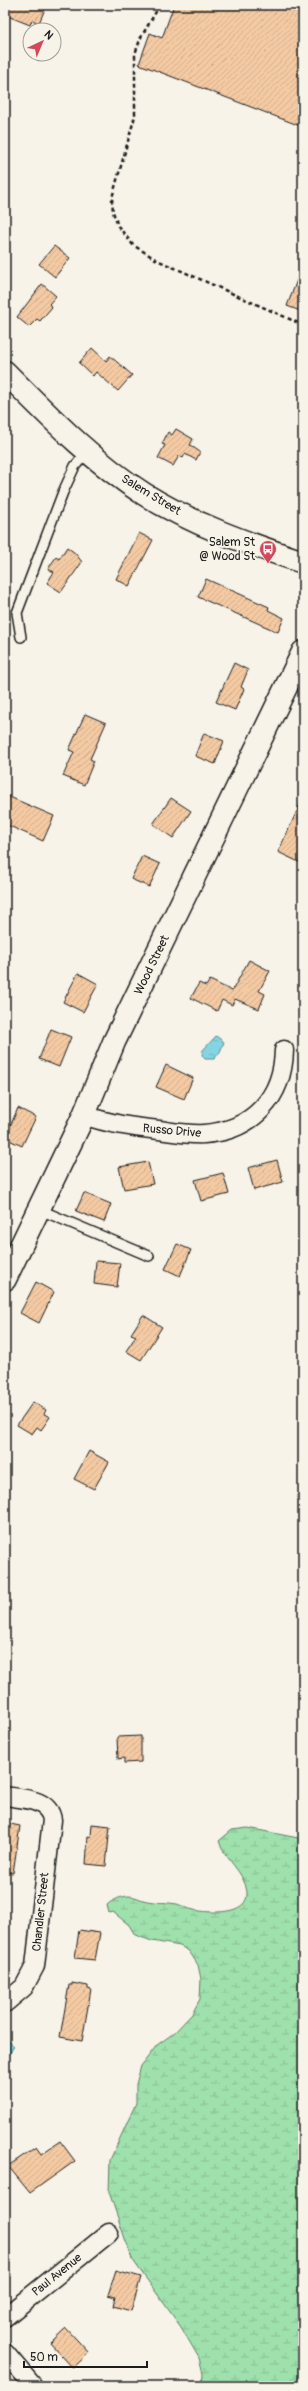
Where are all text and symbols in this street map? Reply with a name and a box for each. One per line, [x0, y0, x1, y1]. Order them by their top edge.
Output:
north arrow [22, 22, 62, 62]
text: N [41, 28, 56, 43]
street label: Salem Street [118, 471, 184, 519]
place label: Salem St @ Wood St [199, 535, 255, 564]
bus stop icon: Salem St @ Wood St [258, 539, 278, 564]
street label: Wood Street [131, 933, 173, 997]
street label: Russo Drive [142, 1121, 202, 1141]
street label: Chandler Street [29, 1872, 53, 1952]
street label: Paul Avenue [29, 2250, 85, 2300]
scale bar [24, 2343, 147, 2369]
text: 50 m [30, 2350, 58, 2365]

